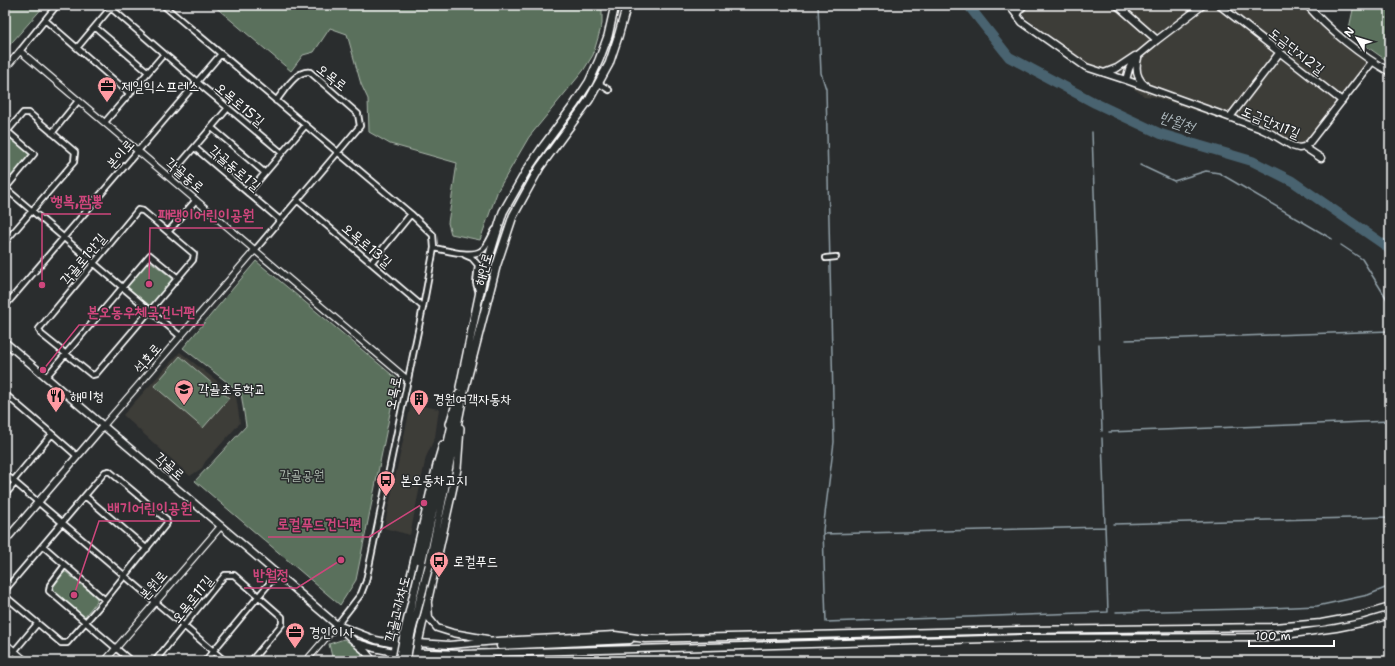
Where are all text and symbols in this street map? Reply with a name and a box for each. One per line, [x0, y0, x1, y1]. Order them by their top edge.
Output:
north arrow [1337, 18, 1377, 58]
street label: 도금단지2길 [1265, 24, 1329, 79]
text: N [1341, 24, 1358, 40]
street label: 오목로 [313, 60, 351, 94]
office icon: 제일익스프레스 [96, 75, 118, 103]
place label: 제일익스프레스 [121, 77, 200, 95]
street label: 오목로15길 [212, 78, 269, 130]
street label: 도금단지1길 [1239, 102, 1304, 143]
water label: 반월천 [1157, 107, 1199, 138]
street label: 본이로 [102, 135, 138, 173]
street label: 각골동로1길 [205, 141, 265, 195]
street label: 각골동로 [162, 154, 208, 196]
callout: 행복,짬뽕 [42, 187, 111, 214]
text: 행복,짬뽕 [50, 191, 103, 211]
callout: 패랭이어린이공원 [150, 201, 263, 228]
text: 패랭이어린이공원 [158, 205, 254, 225]
street label: 오목로13길 [338, 219, 396, 272]
street label: 각골로1안길 [56, 229, 110, 289]
street label: 해안로 [470, 250, 496, 288]
callout: 본오동우체국건너편 [79, 298, 204, 325]
text: 본오동우체국건너편 [87, 302, 195, 322]
street label: 석호로 [129, 339, 165, 377]
street label: 오목로 [381, 375, 405, 411]
school or university icon: 각골초등학교 [173, 378, 195, 406]
place label: 각골초등학교 [198, 380, 266, 398]
restaurant icon: 해미청 [45, 385, 67, 413]
place label: 해미청 [70, 387, 104, 405]
building icon: 경원여객자동차 [408, 388, 430, 416]
place label: 경원여객자동차 [433, 390, 512, 408]
street label: 각골로 [151, 448, 189, 484]
park label: 각골공원 [279, 466, 325, 484]
bus stop icon: 본오동차고지 [375, 469, 397, 497]
place label: 본오동차고지 [400, 471, 468, 489]
callout: 배기어린이공원 [99, 494, 200, 521]
text: 배기어린이공원 [107, 498, 192, 518]
callout: 로컬푸드건너편 [268, 510, 369, 537]
text: 로컬푸드건너편 [277, 514, 361, 534]
bus stop icon: 로컬푸드 [428, 550, 450, 578]
place label: 로컬푸드 [453, 552, 498, 570]
callout: 반월정 [244, 561, 297, 588]
text: 반월정 [253, 565, 289, 585]
street label: 본원로 [135, 566, 171, 604]
street label: 오목로11길 [167, 571, 217, 627]
street label: 각골고가차도 [380, 574, 414, 644]
office icon: 경인이사 [284, 621, 306, 649]
scale bar [1249, 622, 1334, 648]
place label: 경인이사 [309, 623, 355, 641]
text: 100 m [1255, 628, 1291, 644]

